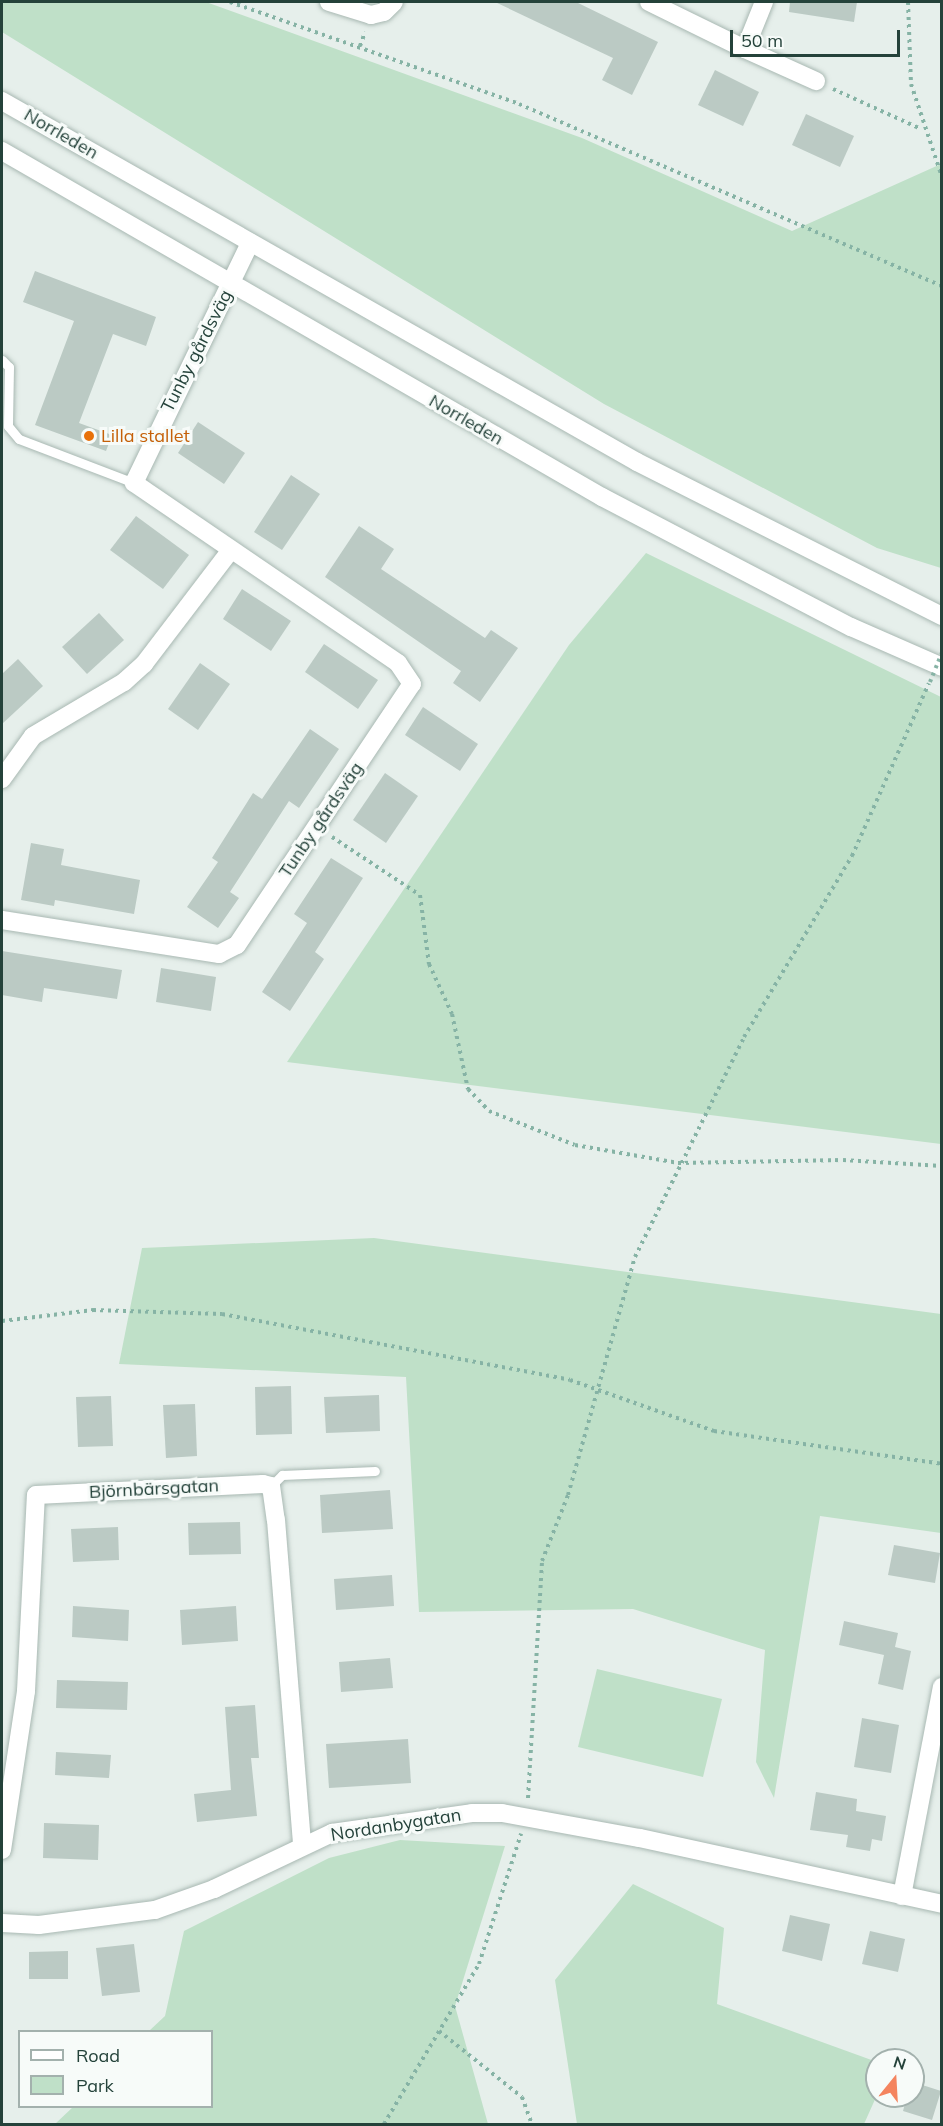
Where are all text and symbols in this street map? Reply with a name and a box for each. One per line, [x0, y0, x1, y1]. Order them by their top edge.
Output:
scale bar [733, 18, 902, 56]
text: 50 m [741, 29, 783, 52]
street label: Norrleden [20, 104, 102, 164]
street label: Tunby gårdsväg [157, 286, 237, 416]
street label: Norrleden [425, 390, 507, 450]
place label: Lilla stallet [101, 425, 190, 447]
marker: Lilla stallet [82, 429, 96, 443]
street label: Tunby gårdsväg [275, 758, 367, 882]
street label: Björnbärsgatan [88, 1475, 220, 1503]
street label: Nordanbygatan [329, 1804, 463, 1846]
legend [18, 2030, 213, 2108]
text: Road [76, 2044, 120, 2067]
north arrow [865, 2048, 925, 2108]
text: N [891, 2051, 909, 2074]
text: Park [76, 2074, 114, 2097]

